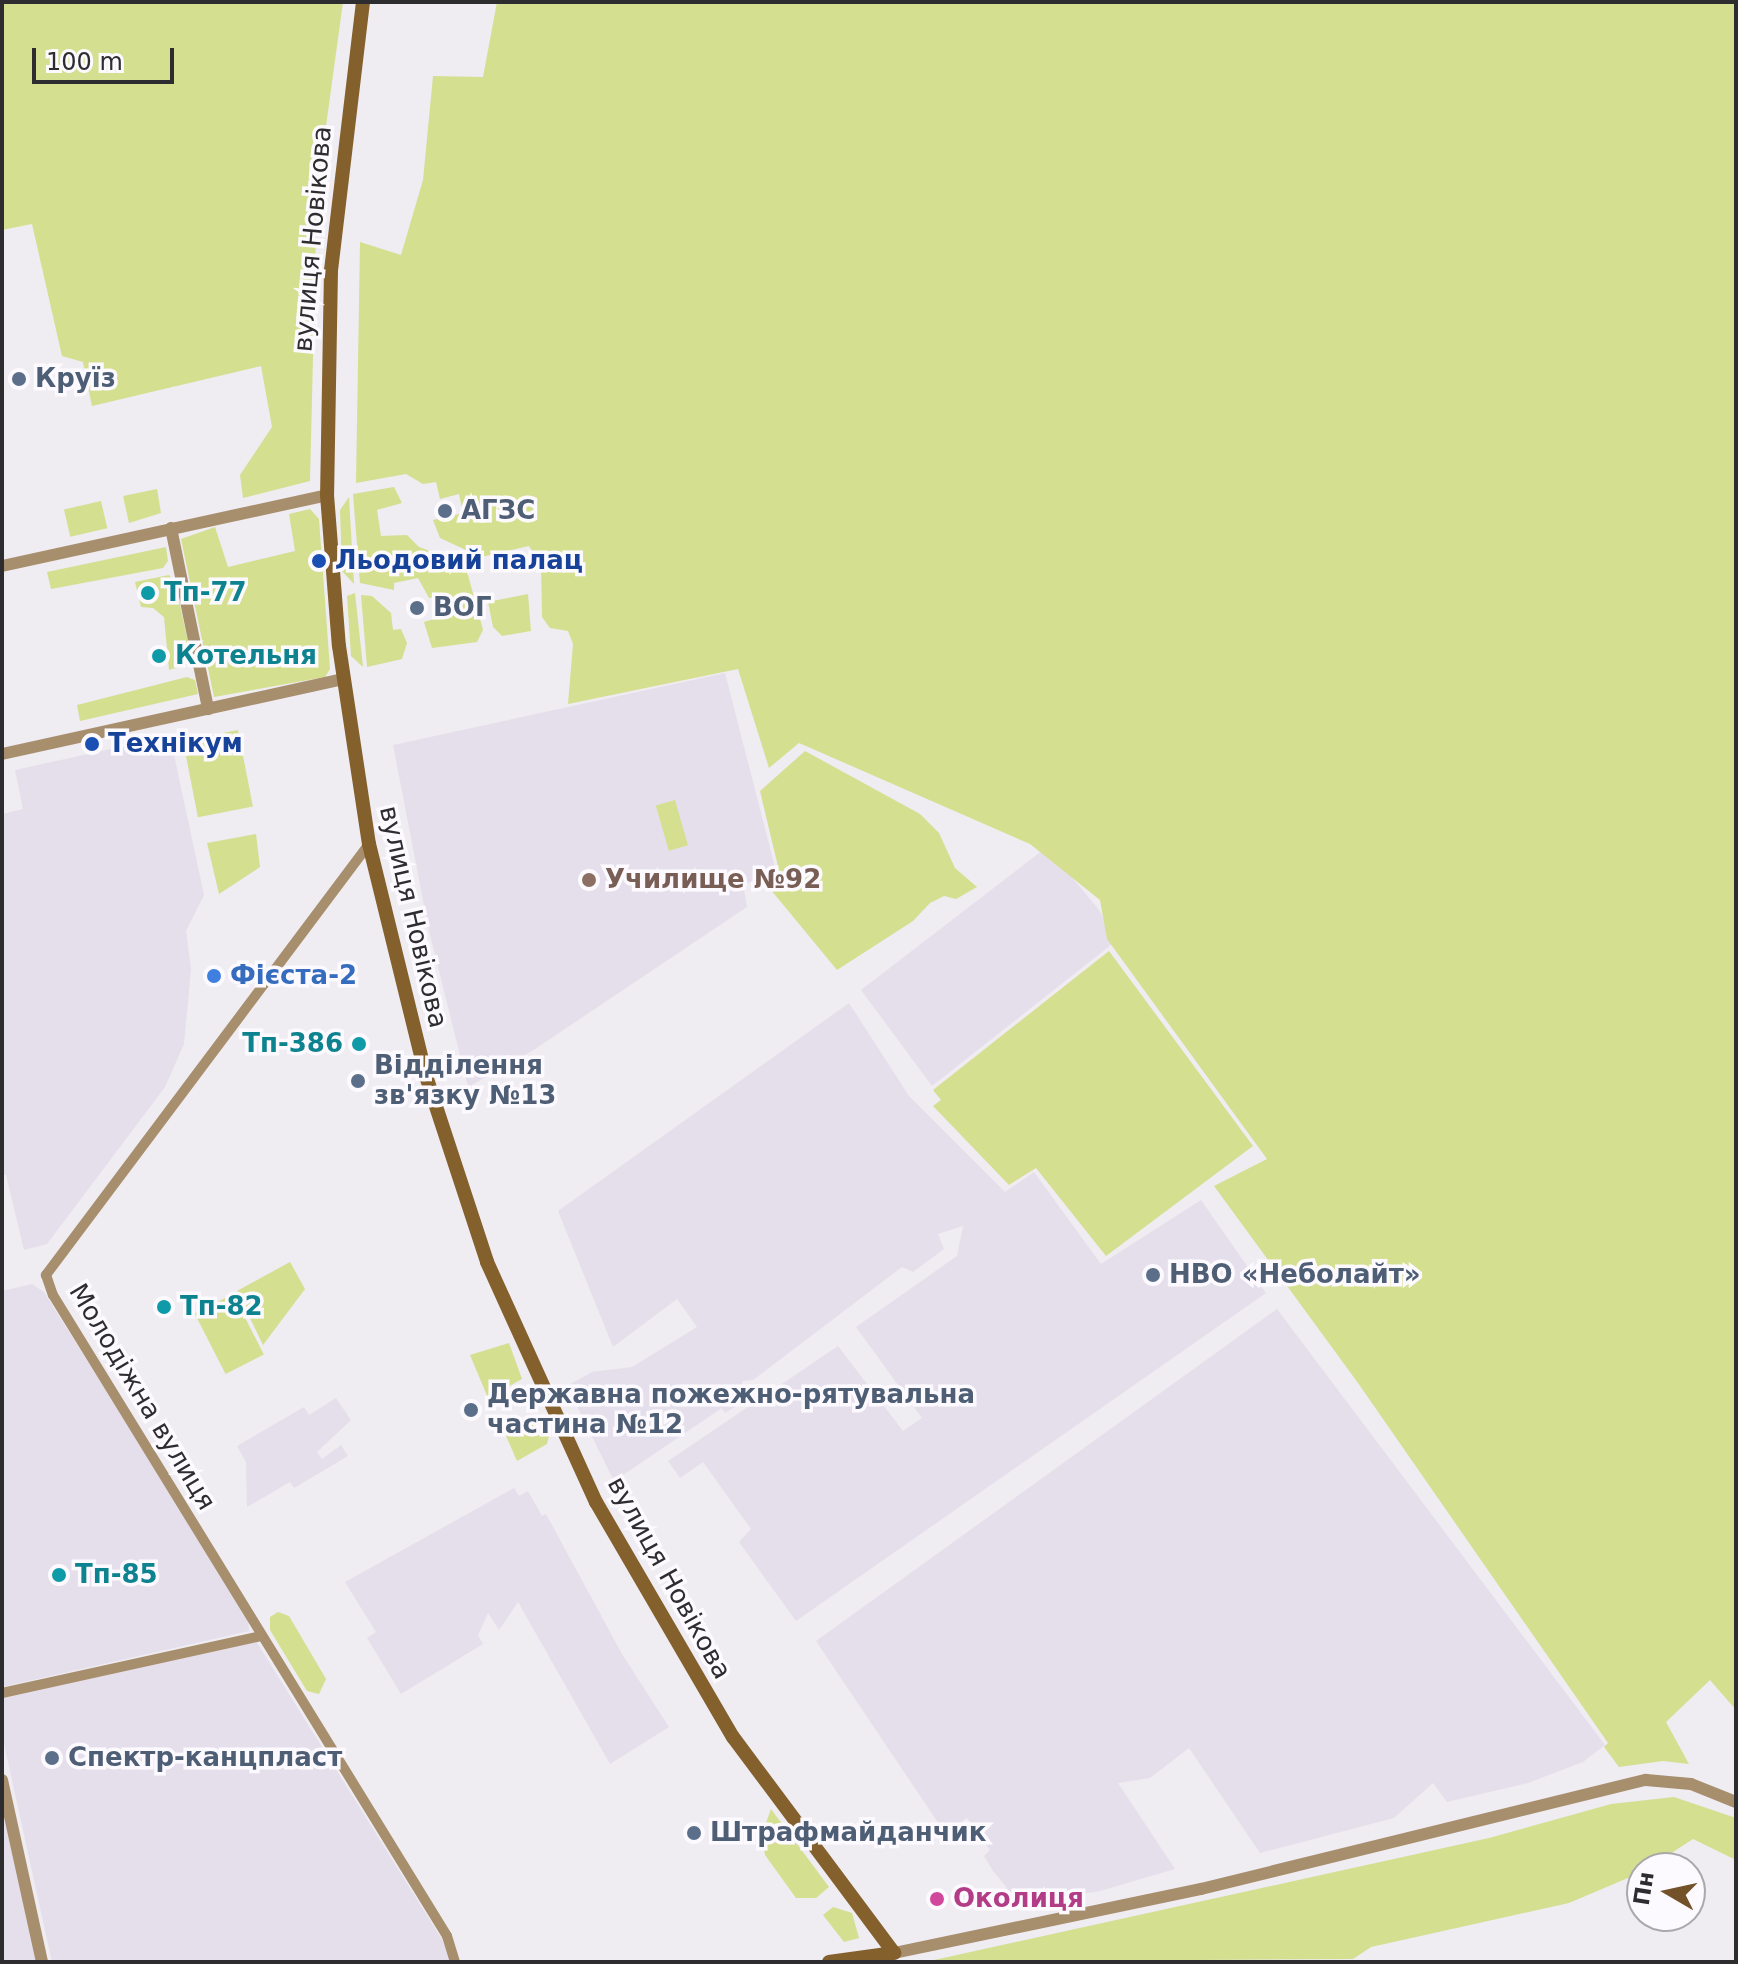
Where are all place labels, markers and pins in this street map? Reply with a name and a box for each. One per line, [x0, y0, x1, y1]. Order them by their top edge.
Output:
place label: Круїз [35, 363, 116, 395]
marker: Круїз [10, 370, 28, 388]
place label: АГЗС [461, 495, 535, 527]
marker: АГЗС [436, 502, 454, 520]
place label: Льодовий палац [335, 545, 583, 577]
marker: Льодовий палац [310, 552, 328, 570]
place label: Тп-77 [164, 577, 247, 609]
marker: Тп-77 [139, 584, 157, 602]
place label: ВОГ [433, 592, 491, 624]
marker: ВОГ [408, 599, 426, 617]
place label: Котельня [175, 640, 317, 672]
marker: Котельня [150, 647, 168, 665]
place label: Технікум [108, 728, 243, 760]
marker: Технікум [83, 735, 101, 753]
place label: Училище №92 [605, 864, 821, 896]
marker: Училище №92 [580, 871, 598, 889]
place label: Фiєста-2 [230, 960, 357, 992]
marker: Фiєста-2 [205, 967, 223, 985]
place label: Тп-386 [242, 1028, 343, 1060]
marker: Тп-386 [350, 1035, 368, 1053]
place label: Відділення зв'язку №13 [374, 1050, 556, 1112]
marker: Відділення зв'язку №13 [349, 1072, 367, 1090]
place label: НВО «Неболайт» [1169, 1259, 1421, 1291]
marker: НВО «Неболайт» [1144, 1266, 1162, 1284]
place label: Тп-82 [180, 1291, 263, 1323]
marker: Тп-82 [155, 1298, 173, 1316]
place label: Державна пожежно-рятувальна частина №12 [487, 1379, 975, 1440]
marker: Державна пожежно-рятувальна частина №12 [462, 1401, 480, 1419]
place label: Тп-85 [75, 1559, 158, 1591]
marker: Тп-85 [50, 1566, 68, 1584]
place label: Спектр-канцпласт [68, 1742, 342, 1774]
marker: Спектр-канцпласт [43, 1749, 61, 1767]
place label: Штрафмайданчик [710, 1817, 986, 1849]
marker: Штрафмайданчик [685, 1824, 703, 1842]
place label: Околиця [953, 1883, 1084, 1915]
marker: Околиця [928, 1890, 946, 1908]

